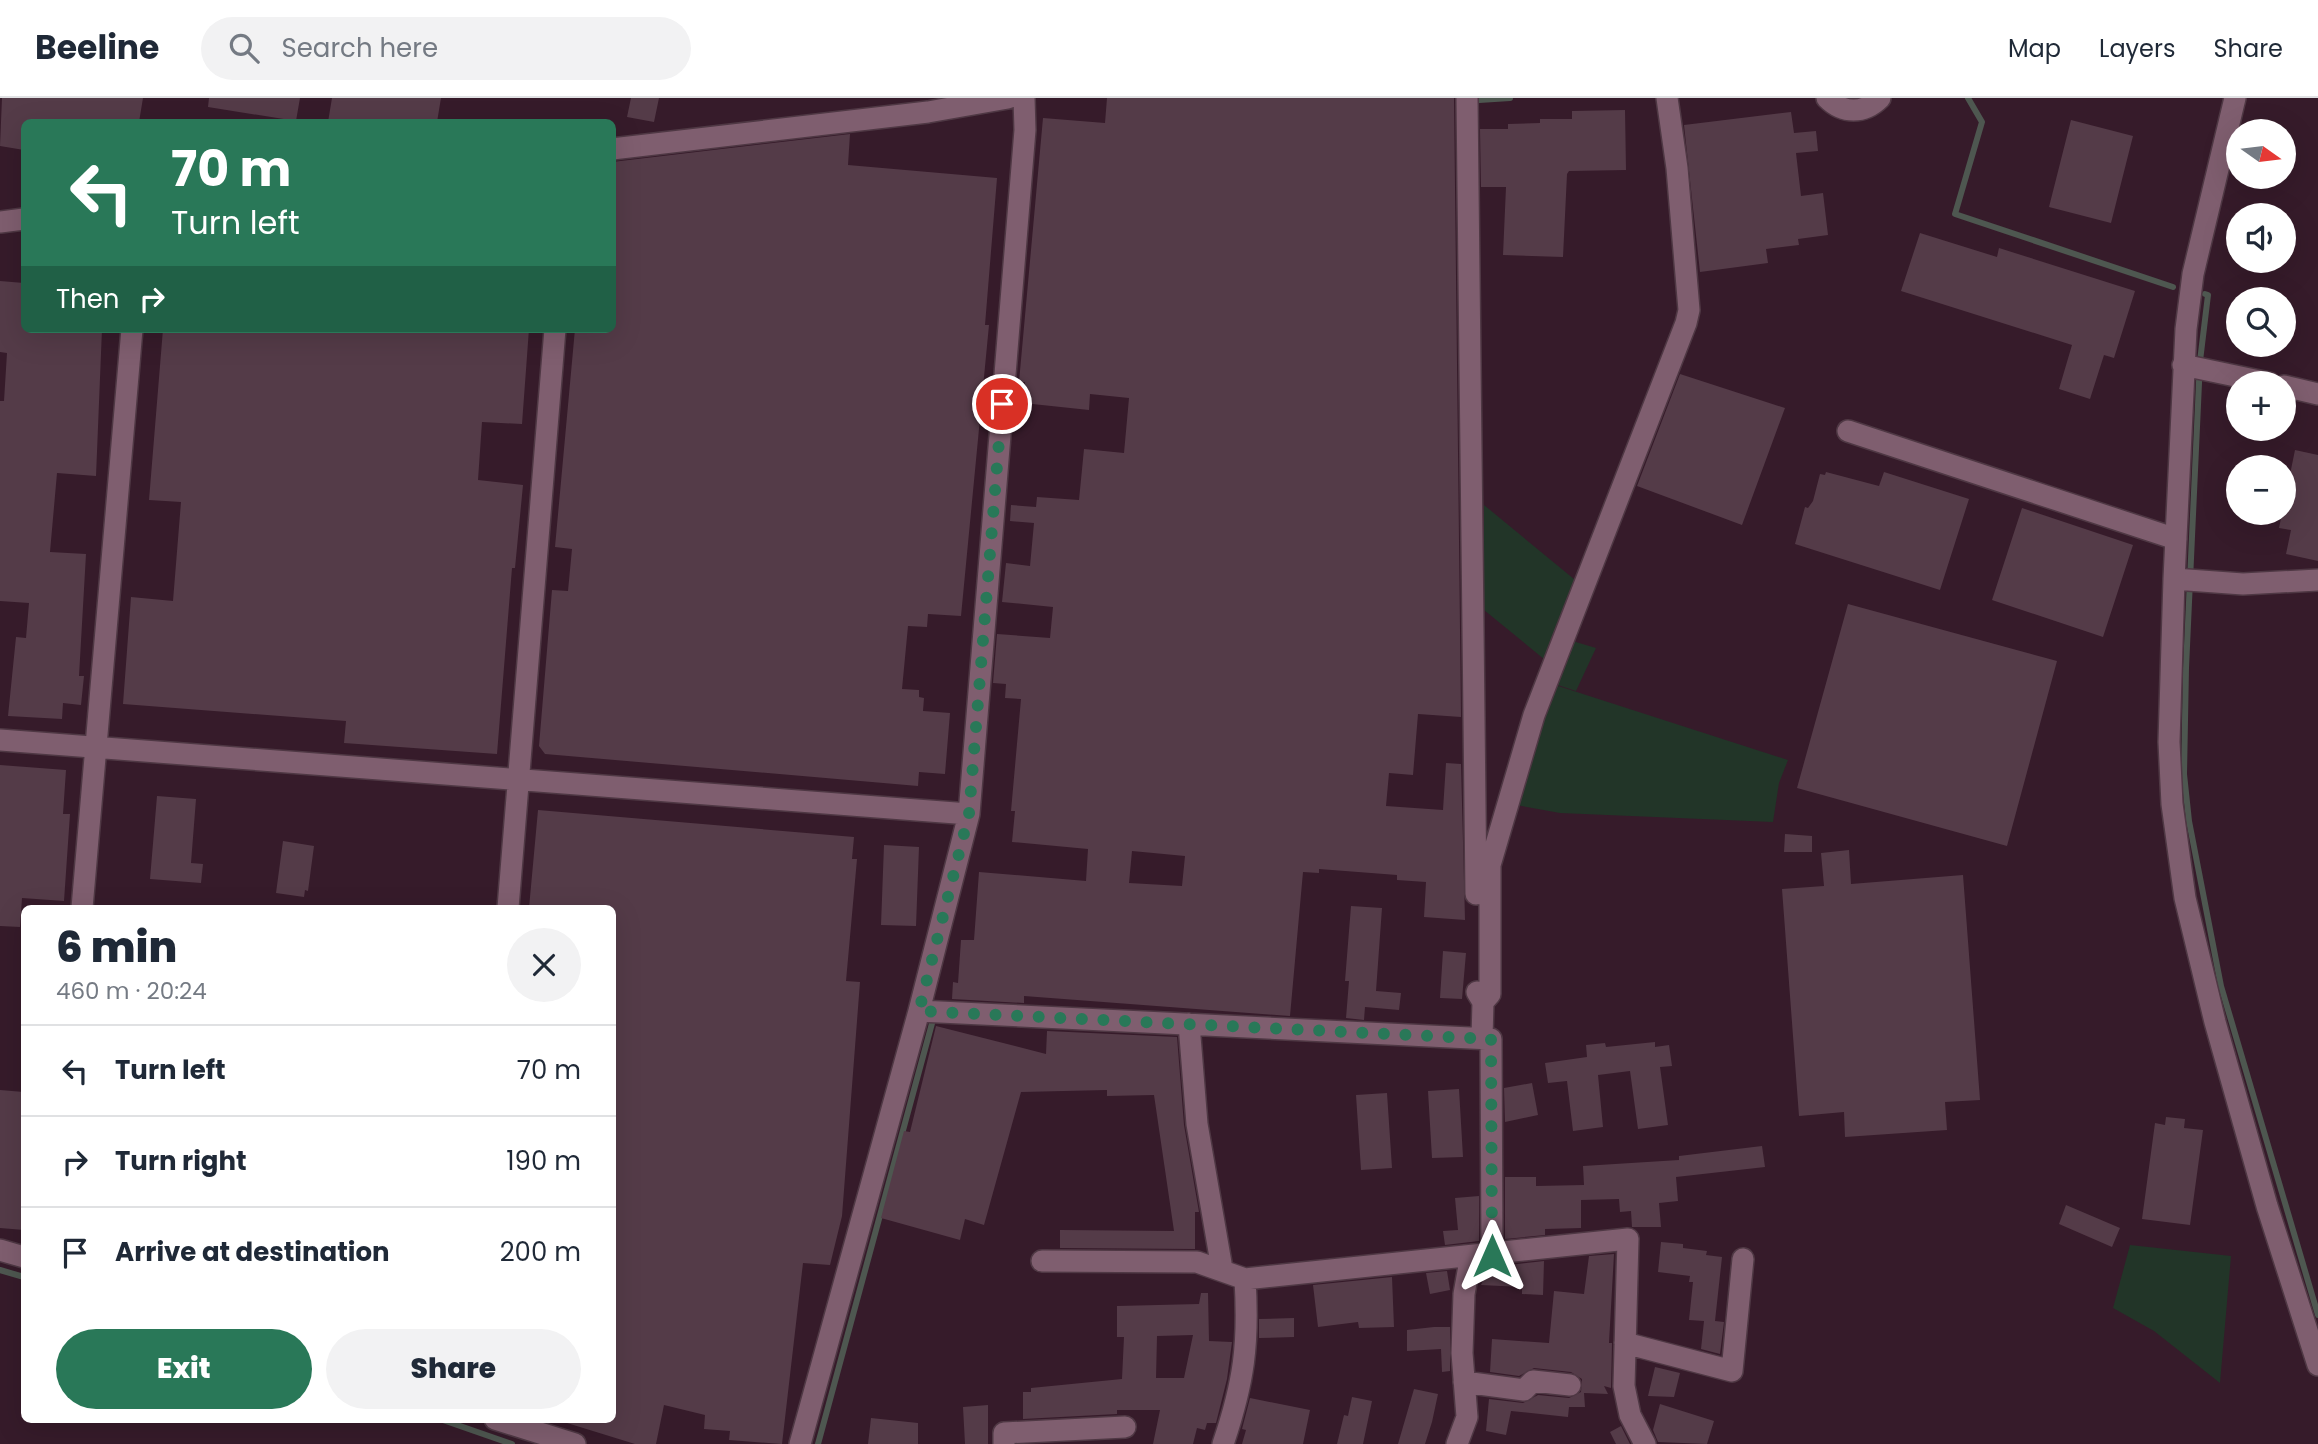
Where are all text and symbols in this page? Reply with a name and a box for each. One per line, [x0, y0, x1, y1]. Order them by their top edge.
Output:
search box [201, 17, 691, 80]
text: Beeline [35, 24, 159, 71]
icon: search [225, 29, 263, 67]
text: Search here [281, 30, 438, 66]
text: Map [2008, 32, 2061, 65]
text: Layers [2099, 32, 2175, 65]
text: Share [2213, 32, 2283, 65]
north arrow [2226, 119, 2296, 189]
map controls [2226, 119, 2296, 525]
text: 70 m [171, 135, 291, 203]
icon: left [56, 147, 147, 238]
text: Turn left [171, 200, 300, 245]
button: sound [2226, 203, 2296, 273]
icon: right [133, 280, 171, 318]
text: Then [56, 281, 119, 317]
button: search [2226, 287, 2296, 357]
button: + [2226, 371, 2296, 441]
pin [972, 374, 1032, 434]
icon: arrive [983, 385, 1021, 423]
button: − [2226, 455, 2296, 525]
text: 6 min [56, 918, 177, 977]
button: close [507, 928, 581, 1002]
text: 460 m · 20:24 [56, 975, 207, 1007]
icon: left [56, 1052, 94, 1090]
text: Turn left [115, 1052, 226, 1088]
text: 70 m [517, 1052, 581, 1088]
icon: right [56, 1143, 94, 1181]
text: Turn right [115, 1143, 247, 1179]
text: 190 m [506, 1143, 581, 1179]
position arrow [1455, 1219, 1529, 1293]
icon: arrive [56, 1234, 94, 1272]
text: Arrive at destination [115, 1234, 390, 1270]
text: 200 m [500, 1234, 581, 1270]
button: Exit [56, 1329, 312, 1409]
button: Share [326, 1329, 581, 1409]

